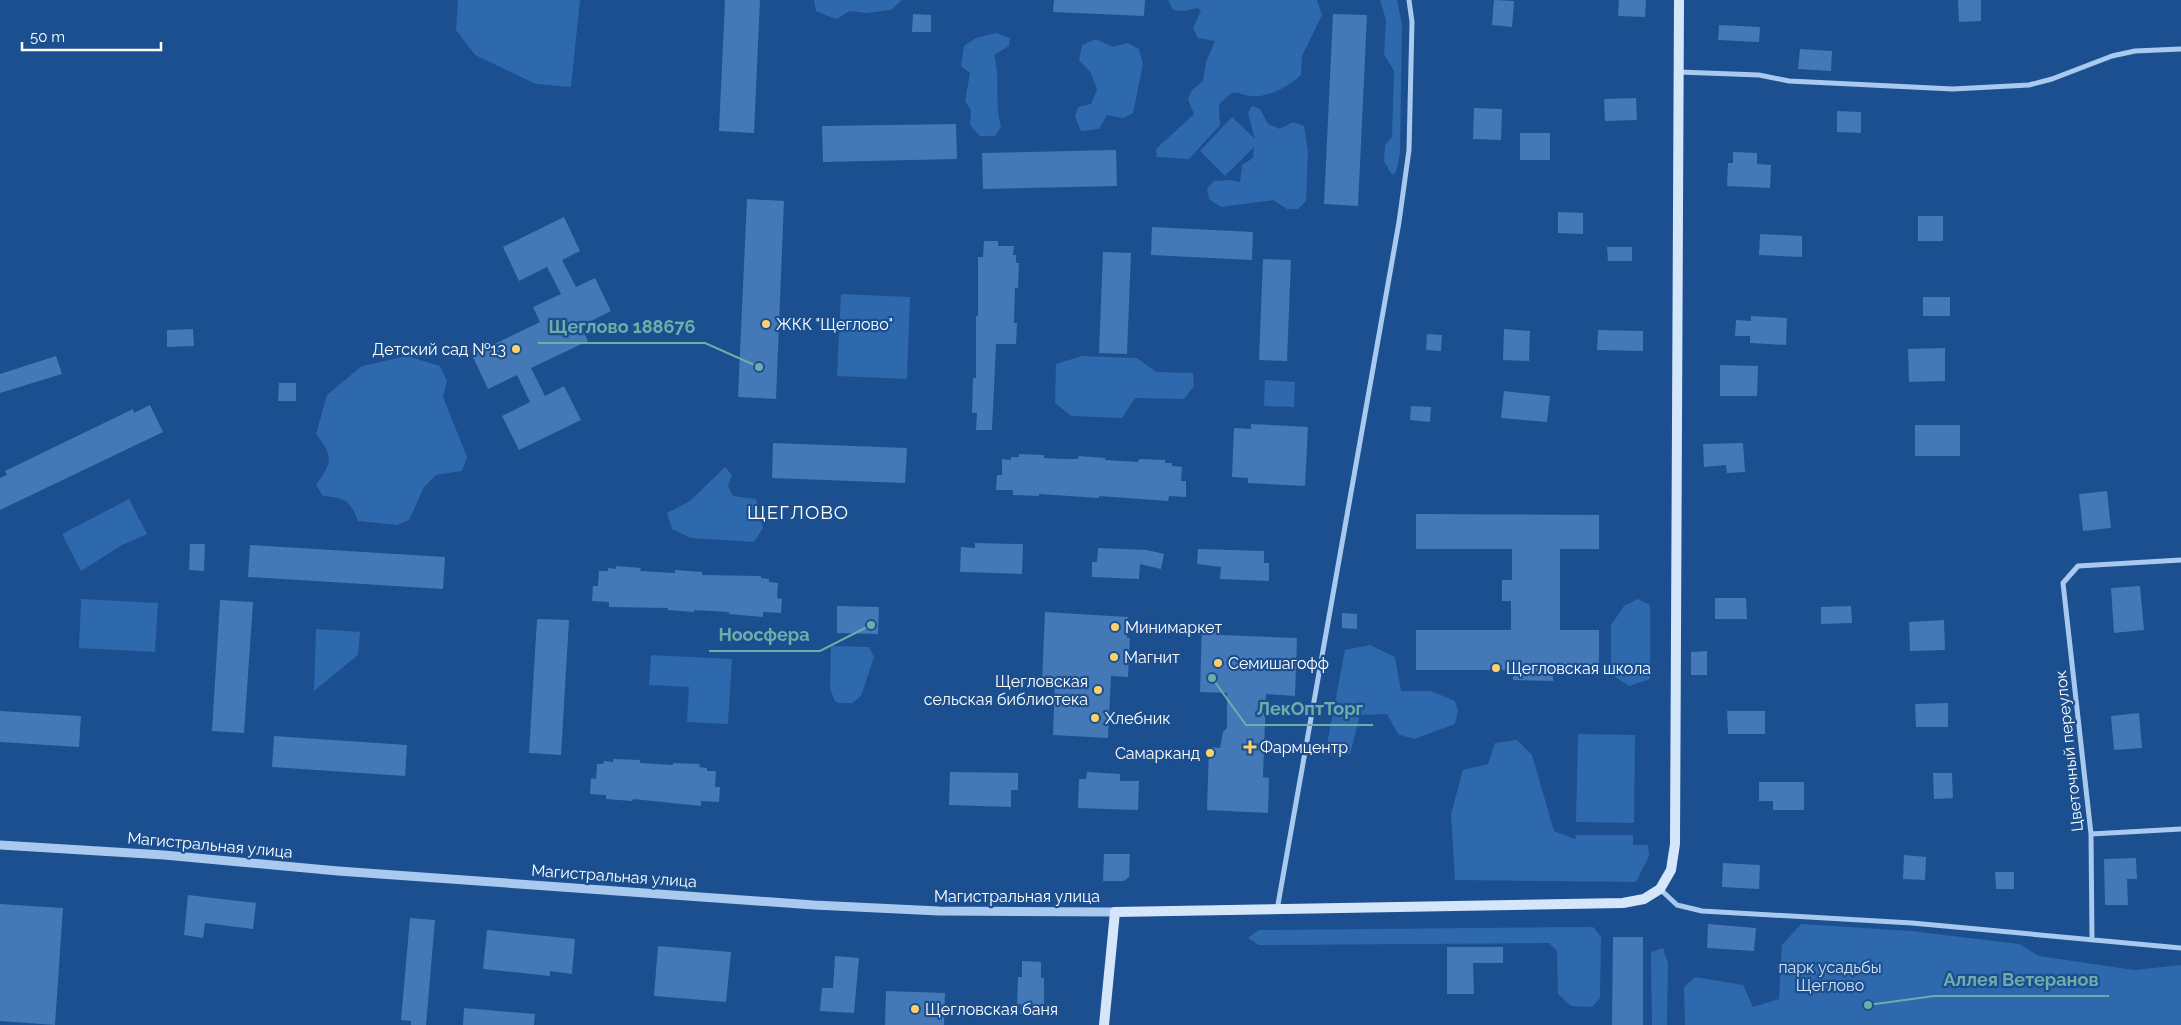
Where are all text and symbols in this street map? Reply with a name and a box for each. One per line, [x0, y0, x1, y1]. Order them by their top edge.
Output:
scale bar [22, 20, 161, 52]
text: 50 m [30, 28, 65, 46]
callout: Щеглово 188676 [538, 310, 705, 343]
place label: ЖКК "Щеглово" [776, 315, 893, 334]
text: Щеглово 188676 [549, 316, 696, 337]
marker: ЖКК "Щеглово" [760, 318, 772, 330]
place label: Детский сад №13 [372, 340, 506, 359]
marker: Детский сад №13 [510, 343, 522, 355]
district label: ЩЕГЛОВО [747, 501, 849, 523]
callout: Ноосфера [709, 618, 820, 651]
place label: Минимаркет [1125, 618, 1222, 637]
marker: Минимаркет [1109, 621, 1121, 633]
text: Ноосфера [718, 624, 810, 645]
place label: Магнит [1124, 648, 1180, 667]
marker: Магнит [1108, 651, 1120, 663]
place label: Семишагофф [1228, 654, 1329, 673]
marker: Семишагофф [1212, 657, 1224, 669]
place label: Щегловская школа [1506, 659, 1651, 678]
marker: Щегловская школа [1490, 662, 1502, 674]
street label: Цветочный переулок [2051, 669, 2087, 833]
place label: Щегловская сельская библиотека [924, 672, 1088, 709]
marker: Щегловская сельская библиотека [1092, 684, 1104, 696]
callout: ЛекОптТорг [1246, 692, 1373, 725]
text: ЛекОптТорг [1257, 698, 1364, 719]
place label: Хлебник [1105, 709, 1171, 728]
marker: Хлебник [1089, 712, 1101, 724]
place label: Фармцентр [1260, 738, 1348, 757]
marker: Фармцентр [1244, 741, 1256, 753]
place label: Самарканд [1115, 744, 1200, 763]
marker: Самарканд [1204, 747, 1216, 759]
street label: Магистральная улица [127, 828, 293, 862]
street label: Магистральная улица [531, 861, 697, 891]
street label: Магистральная улица [934, 887, 1100, 906]
park label: парк усадьбы Щеглово [1778, 958, 1882, 995]
callout: Аллея Ветеранов [1934, 963, 2109, 996]
text: Аллея Ветеранов [1943, 969, 2099, 990]
place label: Щегловская баня [925, 1000, 1058, 1019]
marker: Щегловская баня [909, 1003, 921, 1015]

